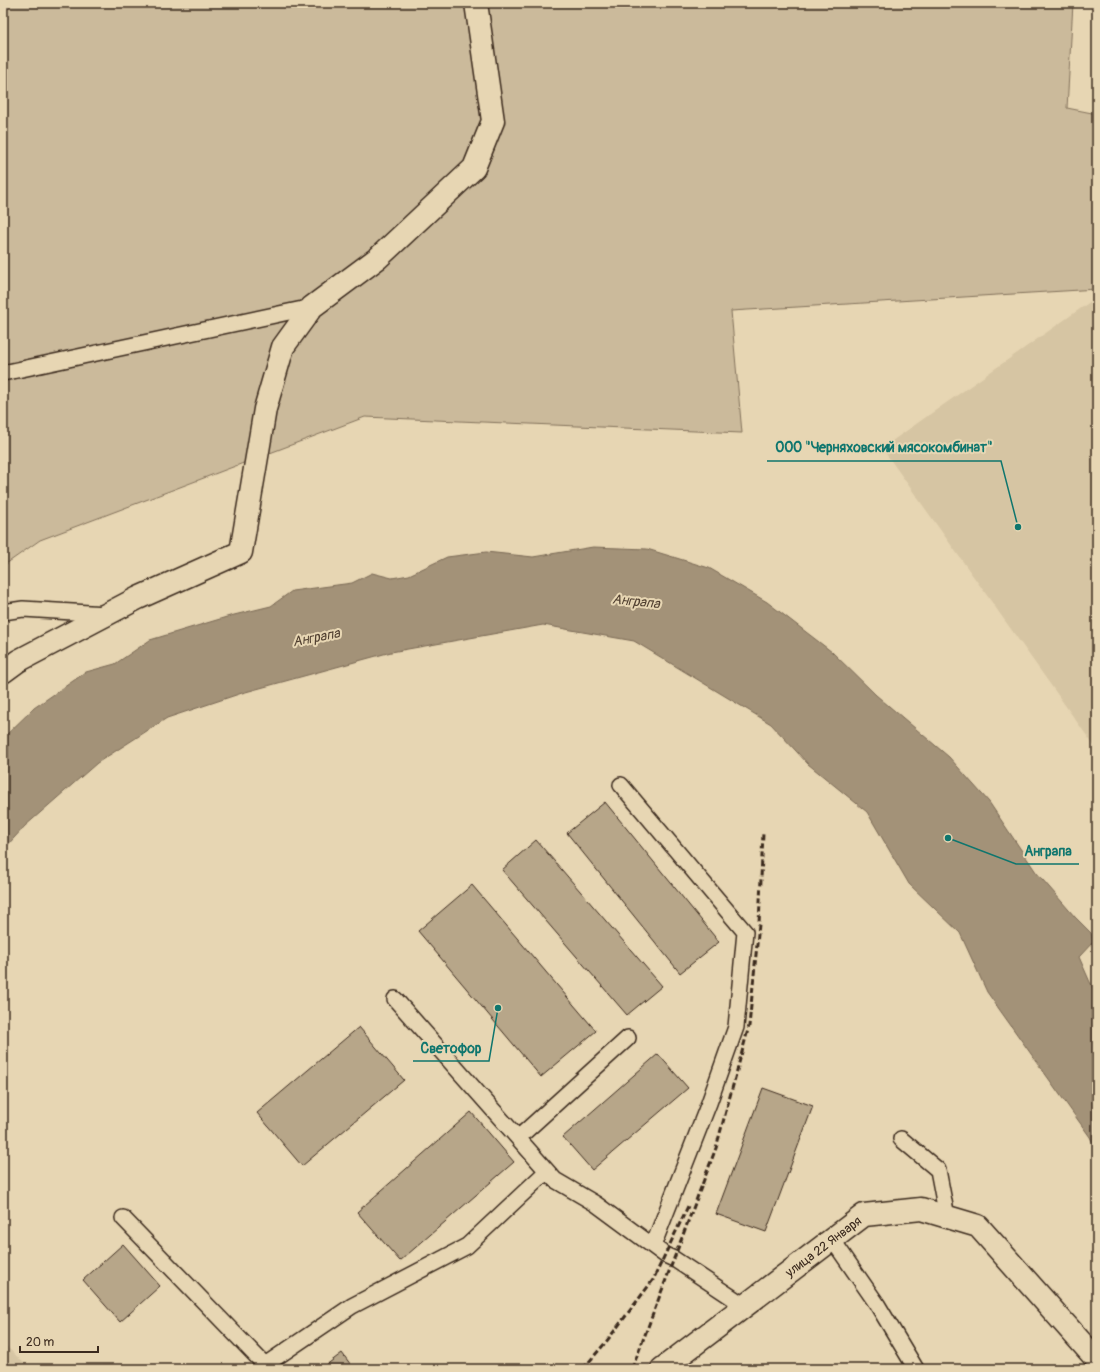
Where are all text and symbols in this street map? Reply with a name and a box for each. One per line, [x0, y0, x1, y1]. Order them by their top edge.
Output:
callout: ООО "Черняховский мясокомбинат" [767, 435, 1001, 461]
text: ООО "Черняховский мясокомбинат" [775, 439, 993, 456]
water label: Анграпа [611, 591, 662, 613]
water label: Анграпа [291, 624, 343, 650]
callout: Анграпа [1016, 838, 1079, 864]
text: Анграпа [1024, 843, 1072, 860]
callout: Светофор [413, 1035, 489, 1061]
text: Светофор [421, 1040, 482, 1057]
street label: улица 22 Января [782, 1213, 865, 1281]
scale bar [20, 1328, 98, 1354]
text: 20 m [26, 1335, 55, 1350]

